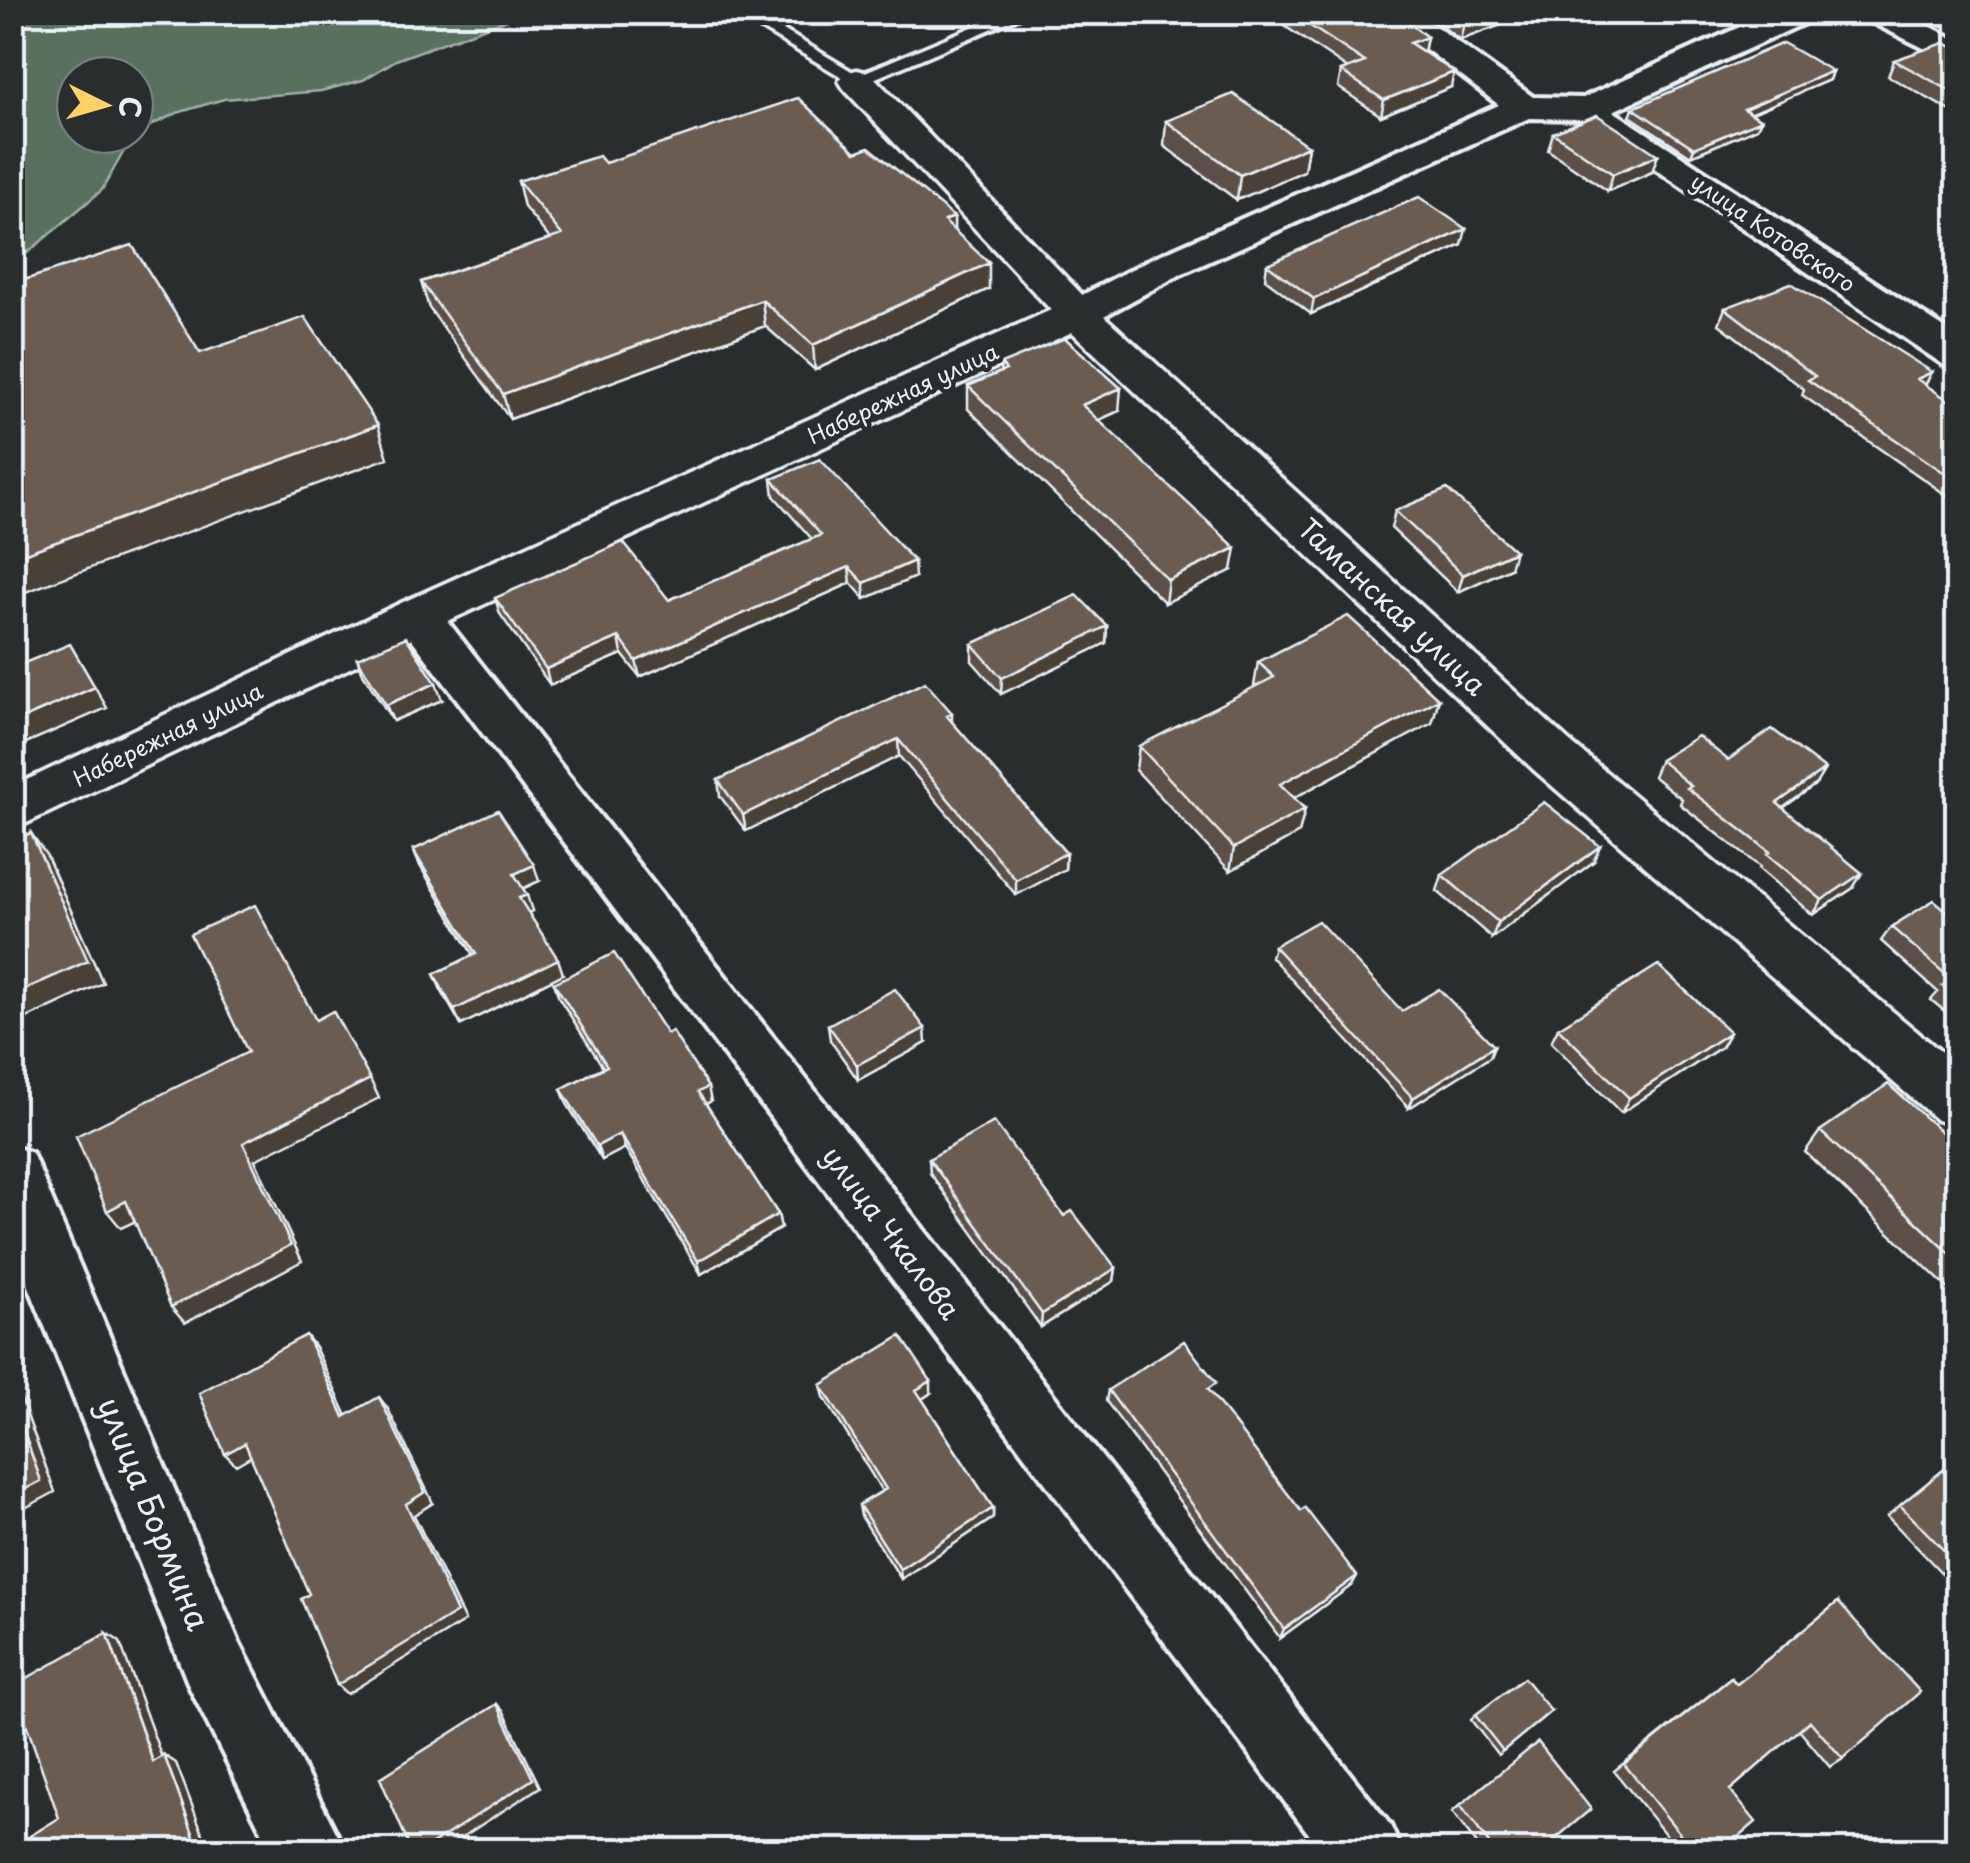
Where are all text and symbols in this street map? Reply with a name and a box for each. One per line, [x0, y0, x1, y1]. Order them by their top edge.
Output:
north arrow [55, 55, 155, 155]
text: С [109, 95, 154, 120]
street label: улица Котовского [1685, 164, 1863, 299]
street label: Набережная улица [801, 334, 1003, 451]
street label: Таманская улица [1289, 507, 1497, 705]
street label: Набережная улица [67, 673, 268, 794]
street label: улица Чкалова [813, 1136, 972, 1328]
street label: улица Бормина [86, 1389, 223, 1637]

